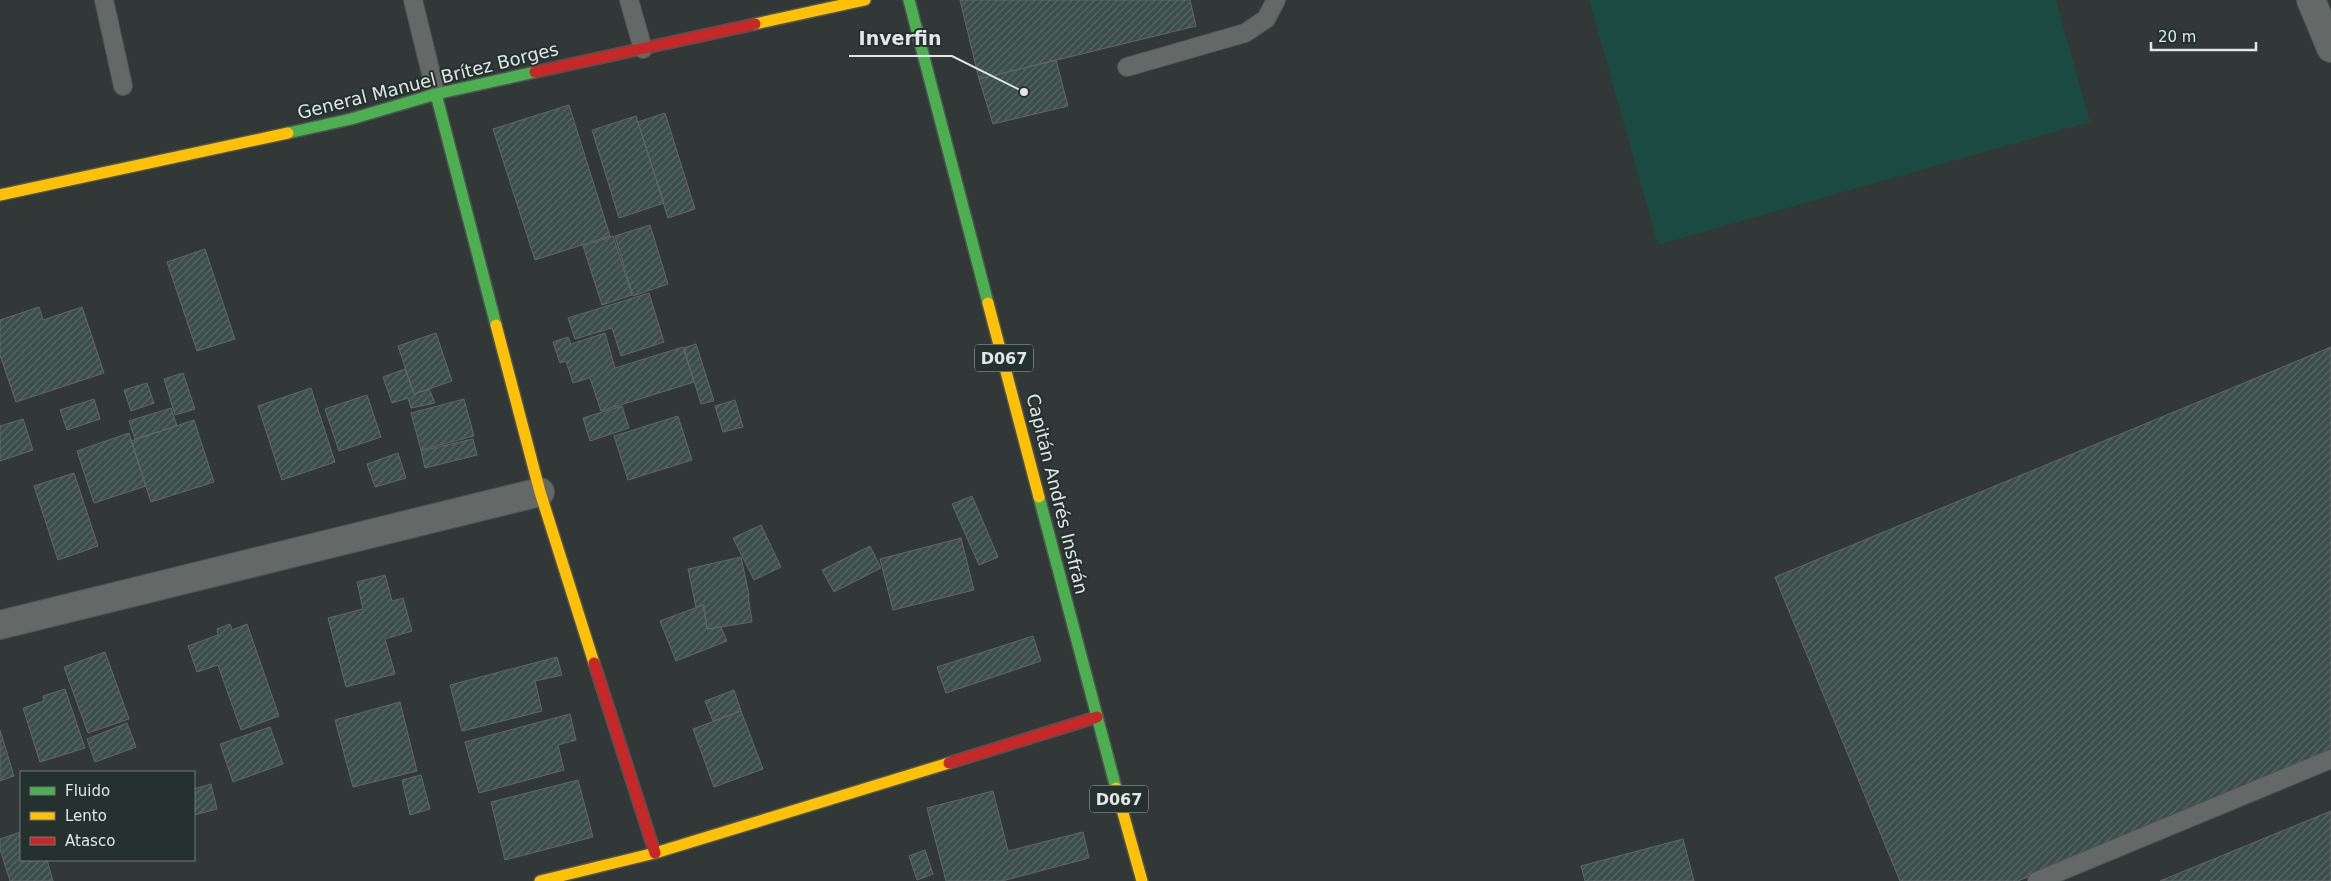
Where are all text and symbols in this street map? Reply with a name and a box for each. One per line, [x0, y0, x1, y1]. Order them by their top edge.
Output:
scale bar [2151, 20, 2256, 52]
callout: Inverfin [849, 22, 952, 56]
text: Inverfin [859, 27, 941, 49]
text: 20 m [2158, 28, 2196, 46]
street label: General Manuel Brítez Borges [295, 38, 561, 123]
road number: D067 [975, 344, 1033, 372]
street label: Capitán Andrés Insfrán [1022, 391, 1093, 596]
legend [20, 771, 195, 861]
text: Fluido [65, 782, 110, 800]
road number: D067 [1090, 786, 1148, 812]
text: Lento [65, 807, 107, 825]
text: Atasco [65, 832, 115, 850]

